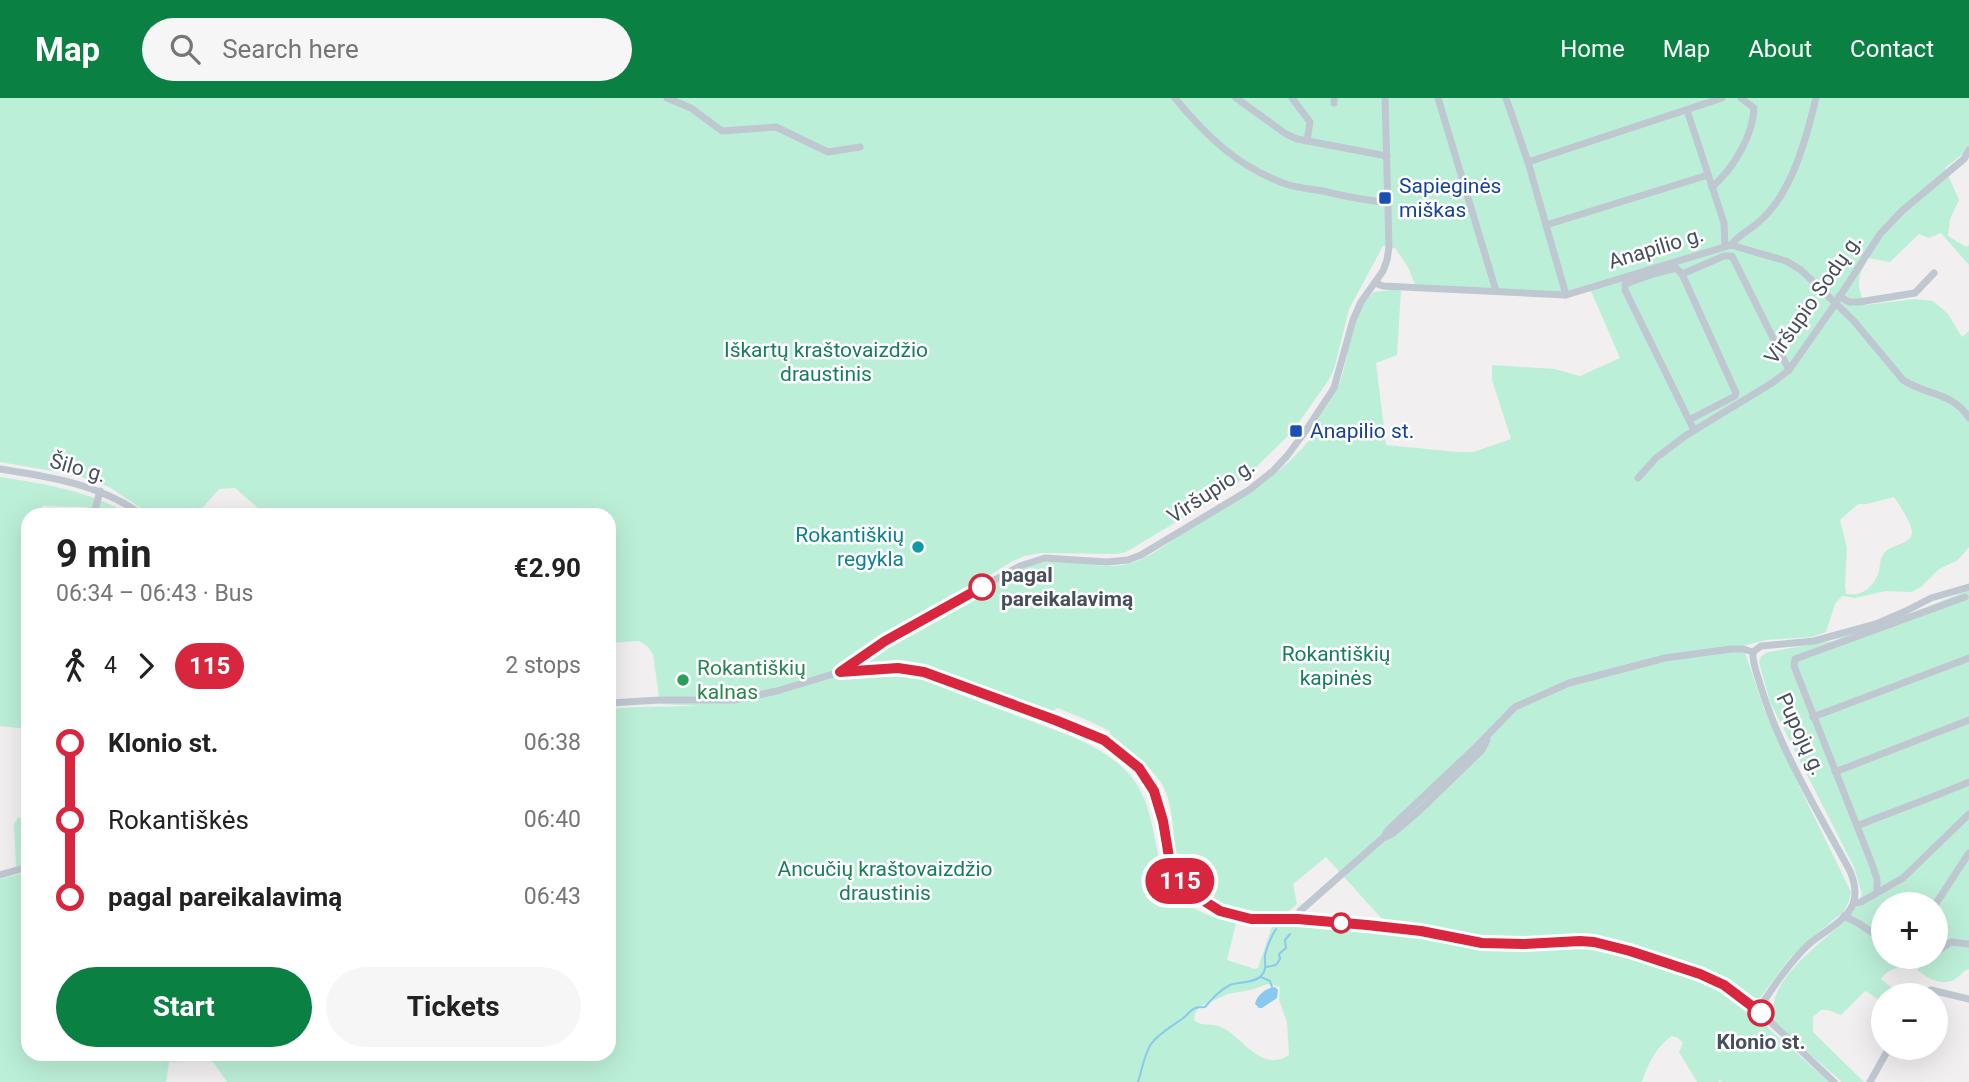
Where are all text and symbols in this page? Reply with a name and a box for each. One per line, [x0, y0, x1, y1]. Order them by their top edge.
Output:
search box [142, 18, 632, 81]
text: Map [35, 30, 100, 69]
icon: search [166, 30, 204, 68]
text: Search here [222, 34, 359, 64]
text: Home [1560, 35, 1625, 63]
text: Map [1663, 35, 1710, 63]
text: About [1748, 35, 1812, 63]
text: Contact [1850, 35, 1934, 63]
place label: Sapieginės miškas [1399, 174, 1501, 222]
marker: Sapieginės miškas [1377, 190, 1393, 206]
street label: Anapilio g. [1605, 222, 1707, 274]
street label: Viršupio Sodų g. [1759, 230, 1867, 368]
park label: Iškartų kraštovaizdžio draustinis [724, 338, 928, 386]
place label: Anapilio st. [1310, 419, 1414, 443]
marker: Anapilio st. [1288, 423, 1304, 439]
street label: Šilo g. [47, 449, 109, 487]
street label: Viršupio g. [1163, 454, 1259, 528]
place label: Rokantiškių regykla [795, 523, 904, 571]
text: 9 min [56, 532, 152, 576]
marker: Rokantiškių regykla [910, 539, 926, 555]
text: €2.90 [514, 553, 581, 583]
place label: pagal pareikalavimą [1001, 563, 1133, 611]
marker: pagal pareikalavimą [969, 574, 995, 600]
text: 06:34 – 06:43 · Bus [56, 580, 253, 607]
park label: Rokantiškių kapinės [1282, 642, 1390, 690]
icon: walk [56, 647, 94, 685]
icon: forward [127, 647, 165, 685]
text: 4 [104, 652, 117, 679]
text: 115 [189, 652, 230, 680]
text: 2 stops [505, 652, 581, 679]
place label: Rokantiškių kalnas [697, 656, 806, 704]
marker: Rokantiškių kalnas [675, 672, 691, 688]
street label: Pupojų g. [1772, 689, 1830, 779]
text: Klonio st. [108, 728, 218, 758]
text: 06:38 [524, 729, 581, 756]
text: Rokantiškės [108, 805, 249, 835]
text: 06:40 [524, 806, 581, 833]
park label: Ancučių kraštovaizdžio draustinis [778, 857, 993, 905]
line badge: 115 [1140, 858, 1220, 904]
text: 115 [1159, 867, 1201, 895]
text: pagal pareikalavimą [108, 882, 342, 912]
text: 06:43 [524, 883, 581, 910]
map controls [1871, 892, 1948, 1060]
button: + [1871, 892, 1948, 969]
unlabelled marker [1331, 913, 1351, 933]
button: Start [56, 967, 312, 1047]
button: Tickets [326, 967, 581, 1047]
button: − [1871, 983, 1948, 1060]
marker: Klonio st. [1748, 1000, 1774, 1026]
place label: Klonio st. [1716, 1030, 1806, 1054]

